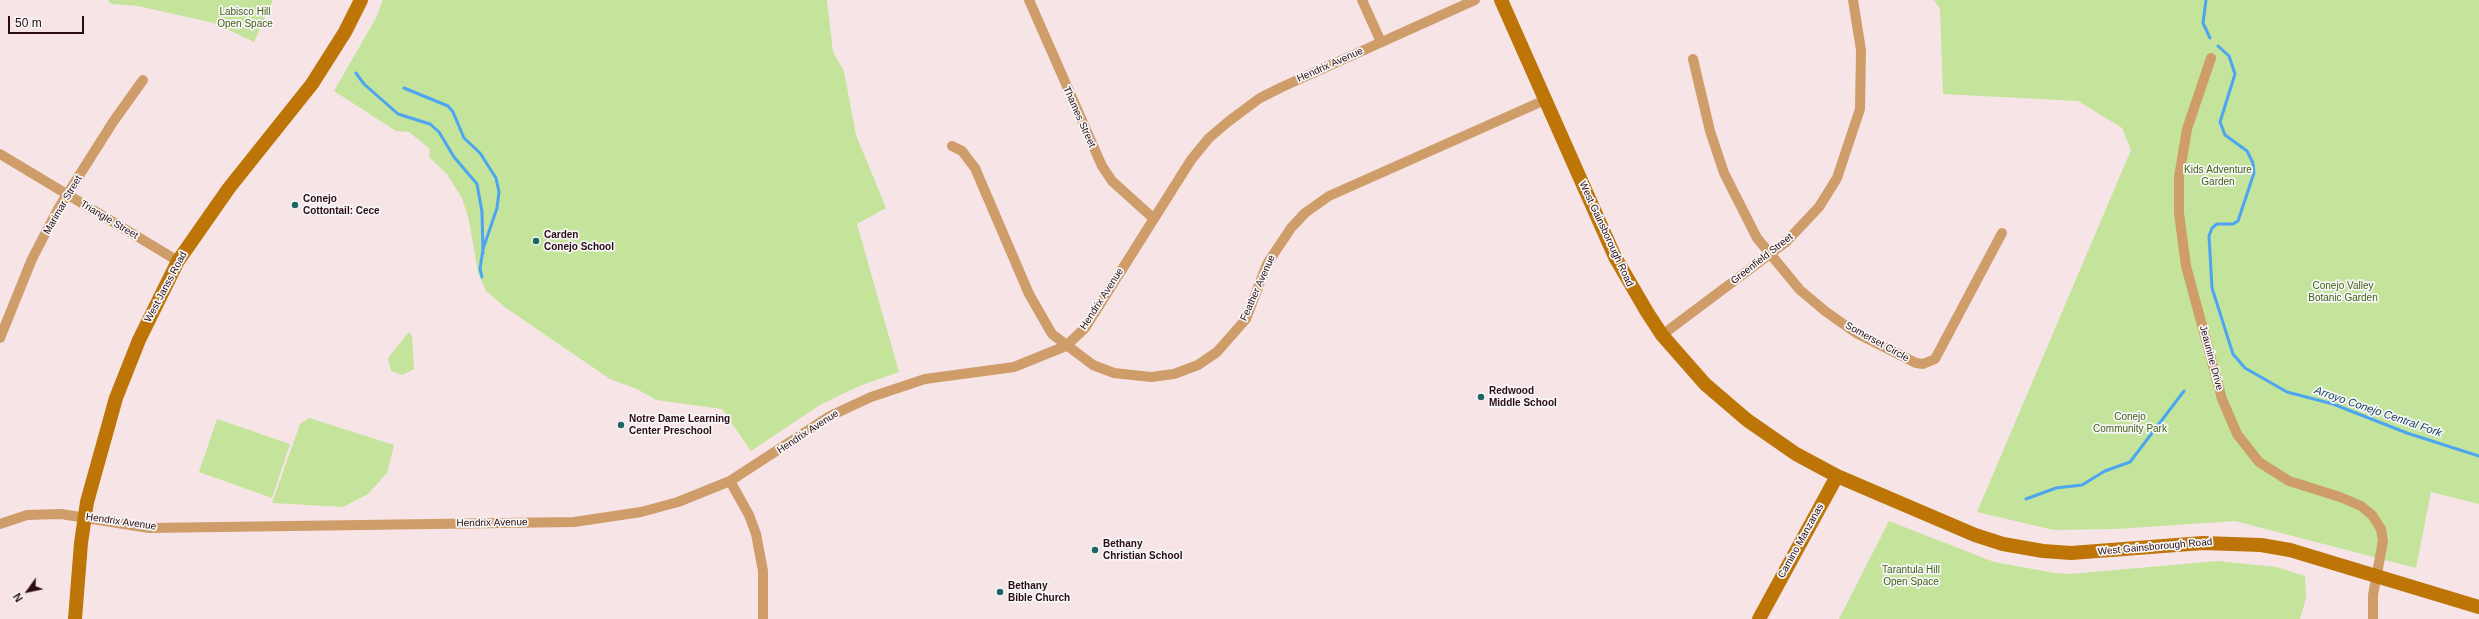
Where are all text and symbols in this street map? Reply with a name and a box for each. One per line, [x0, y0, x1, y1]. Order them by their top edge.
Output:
park label: Labisco Hill Open Space [217, 6, 273, 30]
scale bar [10, 8, 86, 34]
text: 50 m [15, 16, 42, 30]
street label: Hendrix Avenue [1295, 45, 1365, 85]
street label: Thames Street [1060, 85, 1098, 149]
park label: Kids Adventure Garden [2184, 164, 2252, 188]
street label: Marimar Street [41, 173, 85, 237]
street label: West Gainsborough Road [1576, 179, 1636, 289]
place label: Conejo Cottontail: Cece [303, 193, 380, 216]
street label: Triangle Street [78, 198, 140, 242]
marker: Conejo Cottontail: Cece [290, 200, 300, 210]
place label: Carden Conejo School [544, 229, 614, 252]
street label: Greenfield Street [1729, 231, 1795, 287]
marker: Carden Conejo School [531, 236, 541, 246]
street label: West Janss Road [142, 250, 190, 324]
street label: Feather Avenue [1238, 253, 1278, 323]
street label: Hendrix Avenue [1078, 266, 1126, 332]
park label: Conejo Valley Botanic Garden [2308, 280, 2378, 304]
street label: Somerset Circle [1843, 320, 1911, 364]
street label: Jeaunine Drive [2197, 324, 2225, 392]
water label: Arroyo Conejo Central Fork [2313, 384, 2443, 440]
place label: Redwood Middle School [1489, 385, 1557, 408]
marker: Redwood Middle School [1476, 392, 1486, 402]
street label: Hendrix Avenue [775, 408, 841, 456]
park label: Conejo Community Park [2093, 411, 2167, 434]
place label: Notre Dame Learning Center Preschool [629, 413, 730, 436]
marker: Notre Dame Learning Center Preschool [616, 420, 626, 430]
street label: Camino Manzanas [1776, 502, 1826, 580]
street label: Hendrix Avenue [85, 511, 157, 533]
street label: Hendrix Avenue [456, 516, 528, 530]
street label: West Gainsborough Road [2097, 536, 2213, 558]
place label: Bethany Christian School [1103, 538, 1182, 562]
marker: Bethany Christian School [1090, 545, 1100, 555]
park label: Tarantula Hill Open Space [1882, 564, 1940, 588]
north arrow [8, 571, 48, 611]
place label: Bethany Bible Church [1008, 580, 1070, 604]
marker: Bethany Bible Church [995, 587, 1005, 597]
text: N [11, 591, 25, 604]

